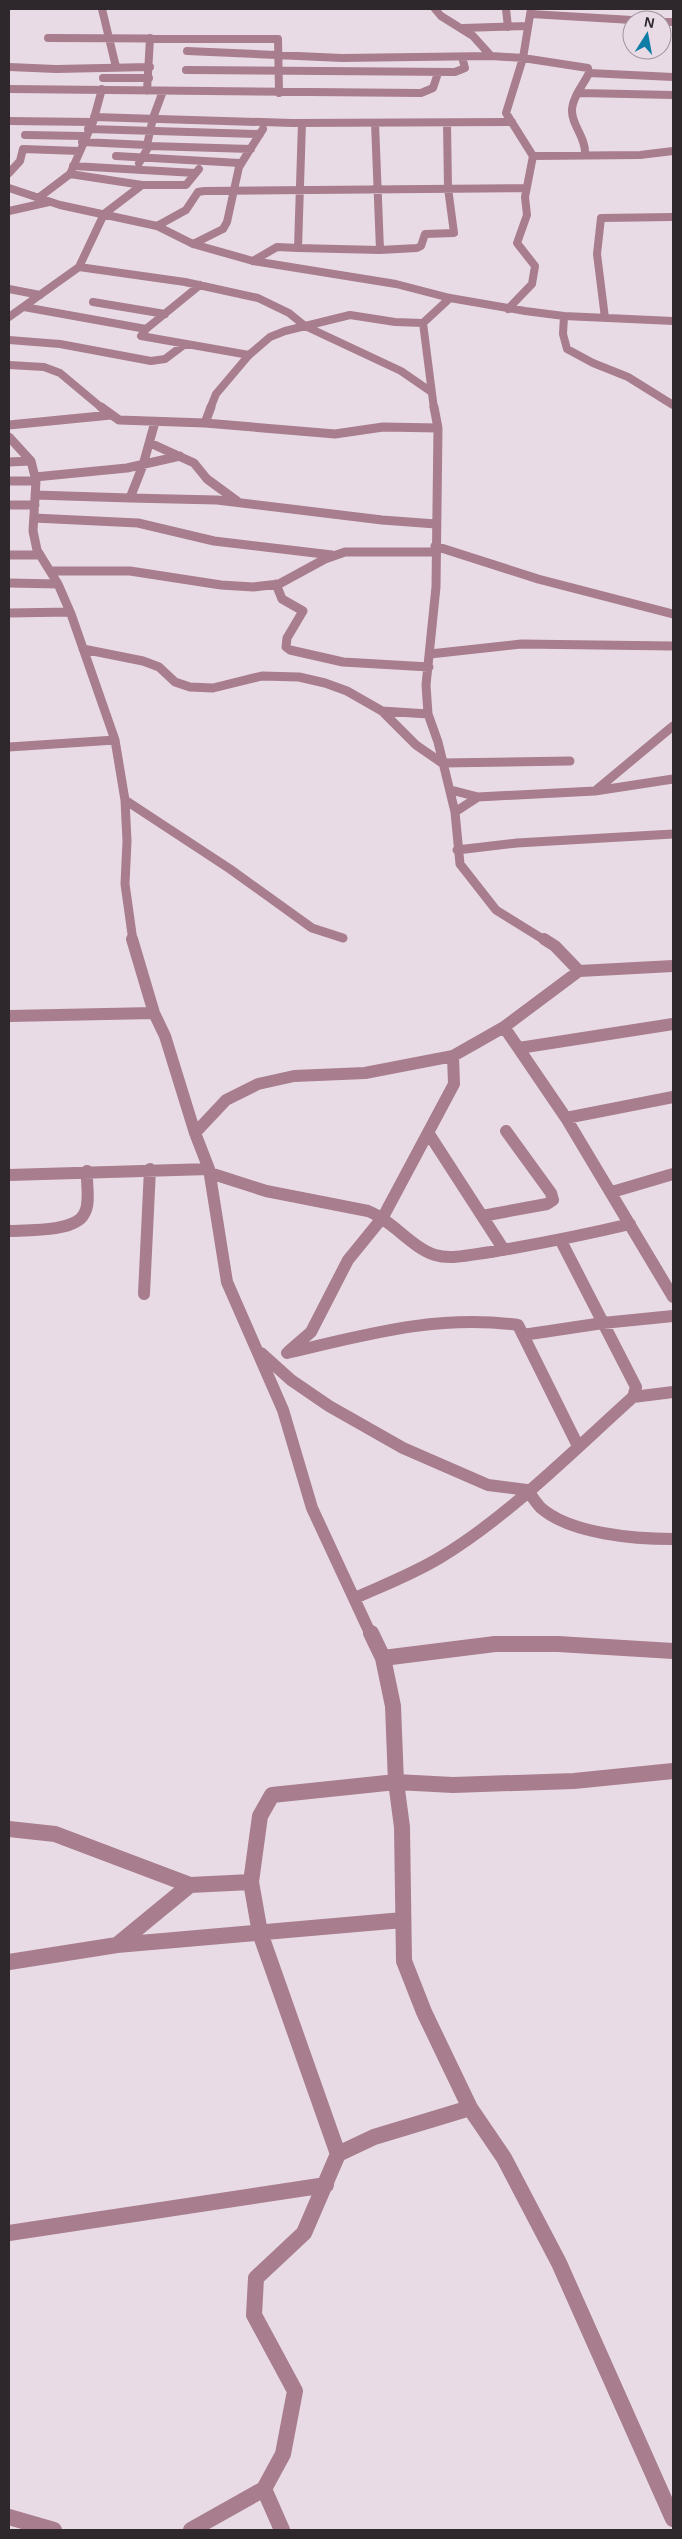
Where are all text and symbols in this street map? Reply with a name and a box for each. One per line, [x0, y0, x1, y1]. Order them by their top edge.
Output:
north arrow [622, 10, 672, 60]
text: N [643, 13, 656, 31]

